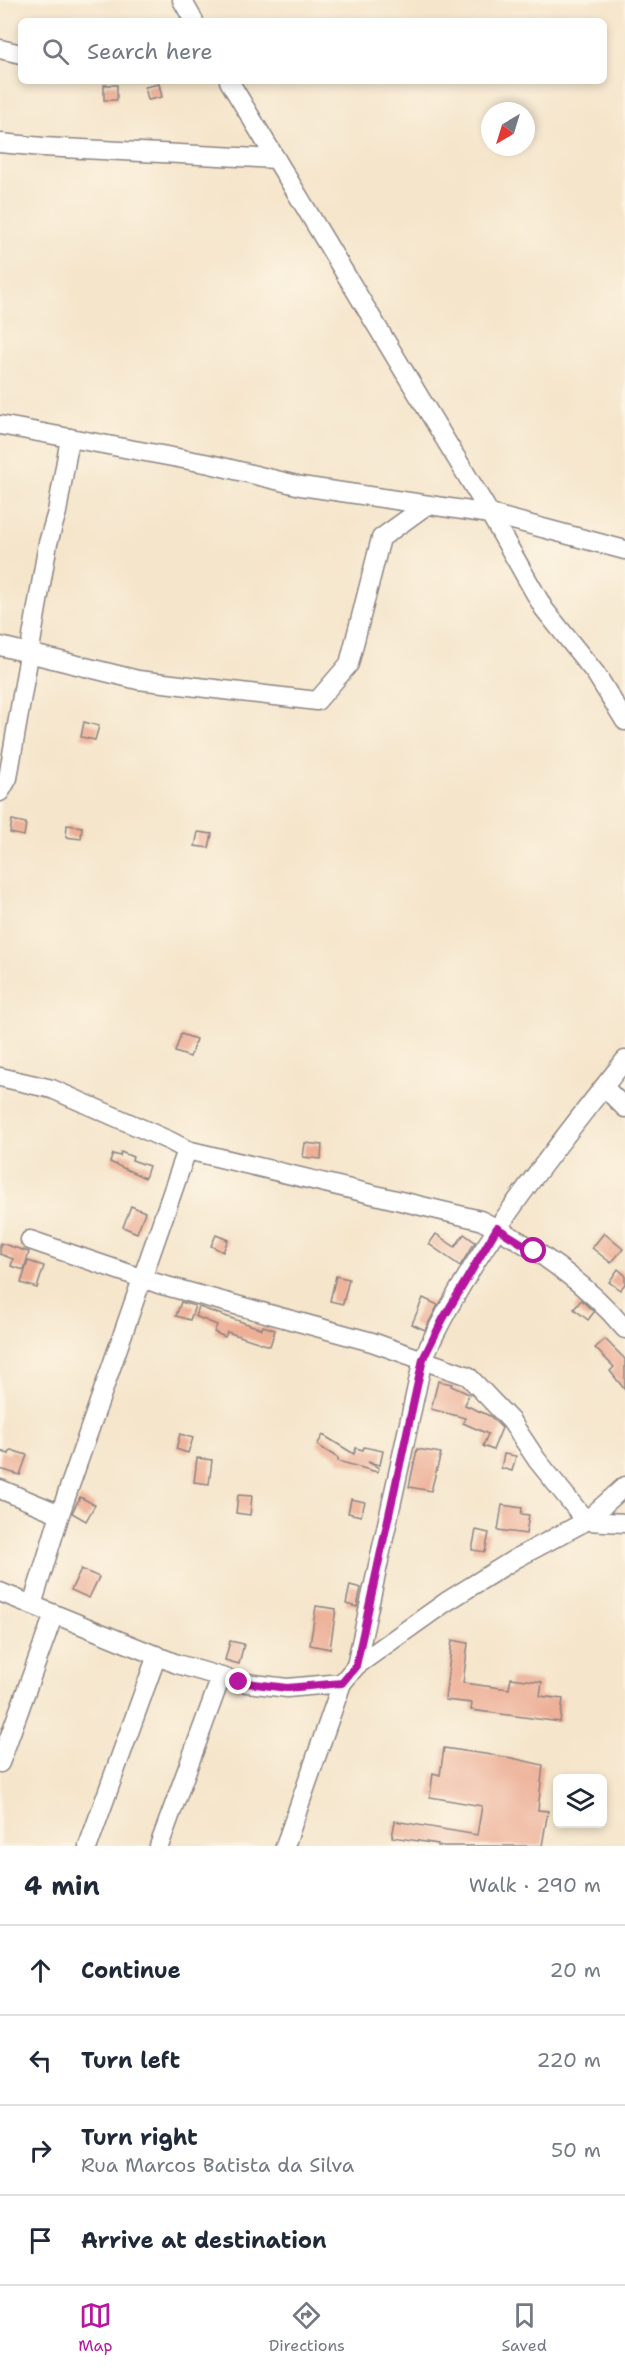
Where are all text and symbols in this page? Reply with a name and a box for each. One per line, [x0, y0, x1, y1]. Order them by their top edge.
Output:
search box [18, 18, 607, 84]
icon: search [39, 35, 72, 68]
text: Search here [87, 37, 213, 66]
north arrow [481, 102, 535, 156]
route start [520, 1237, 546, 1263]
route end [225, 1668, 251, 1694]
map controls [553, 1774, 607, 1828]
button: layers [553, 1774, 607, 1828]
text: 4 min [24, 1868, 100, 1903]
text: Walk · 290 m [469, 1872, 601, 1898]
icon: ahead [24, 1954, 57, 1987]
text: Continue [81, 1956, 181, 1985]
text: 20 m [550, 1957, 601, 1983]
icon: left [24, 2044, 57, 2077]
text: Turn left [81, 2046, 180, 2075]
text: 220 m [537, 2047, 601, 2073]
text: Turn right [81, 2123, 198, 2152]
icon: right [24, 2134, 57, 2167]
text: 50 m [551, 2137, 601, 2163]
text: Rua Marcos Batista da Silva [81, 2152, 354, 2178]
icon: arrive [24, 2224, 57, 2257]
text: Arrive at destination [81, 2226, 327, 2255]
tab: Map [78, 2299, 112, 2356]
tab: Directions [269, 2299, 345, 2356]
tab: Saved [501, 2299, 547, 2356]

